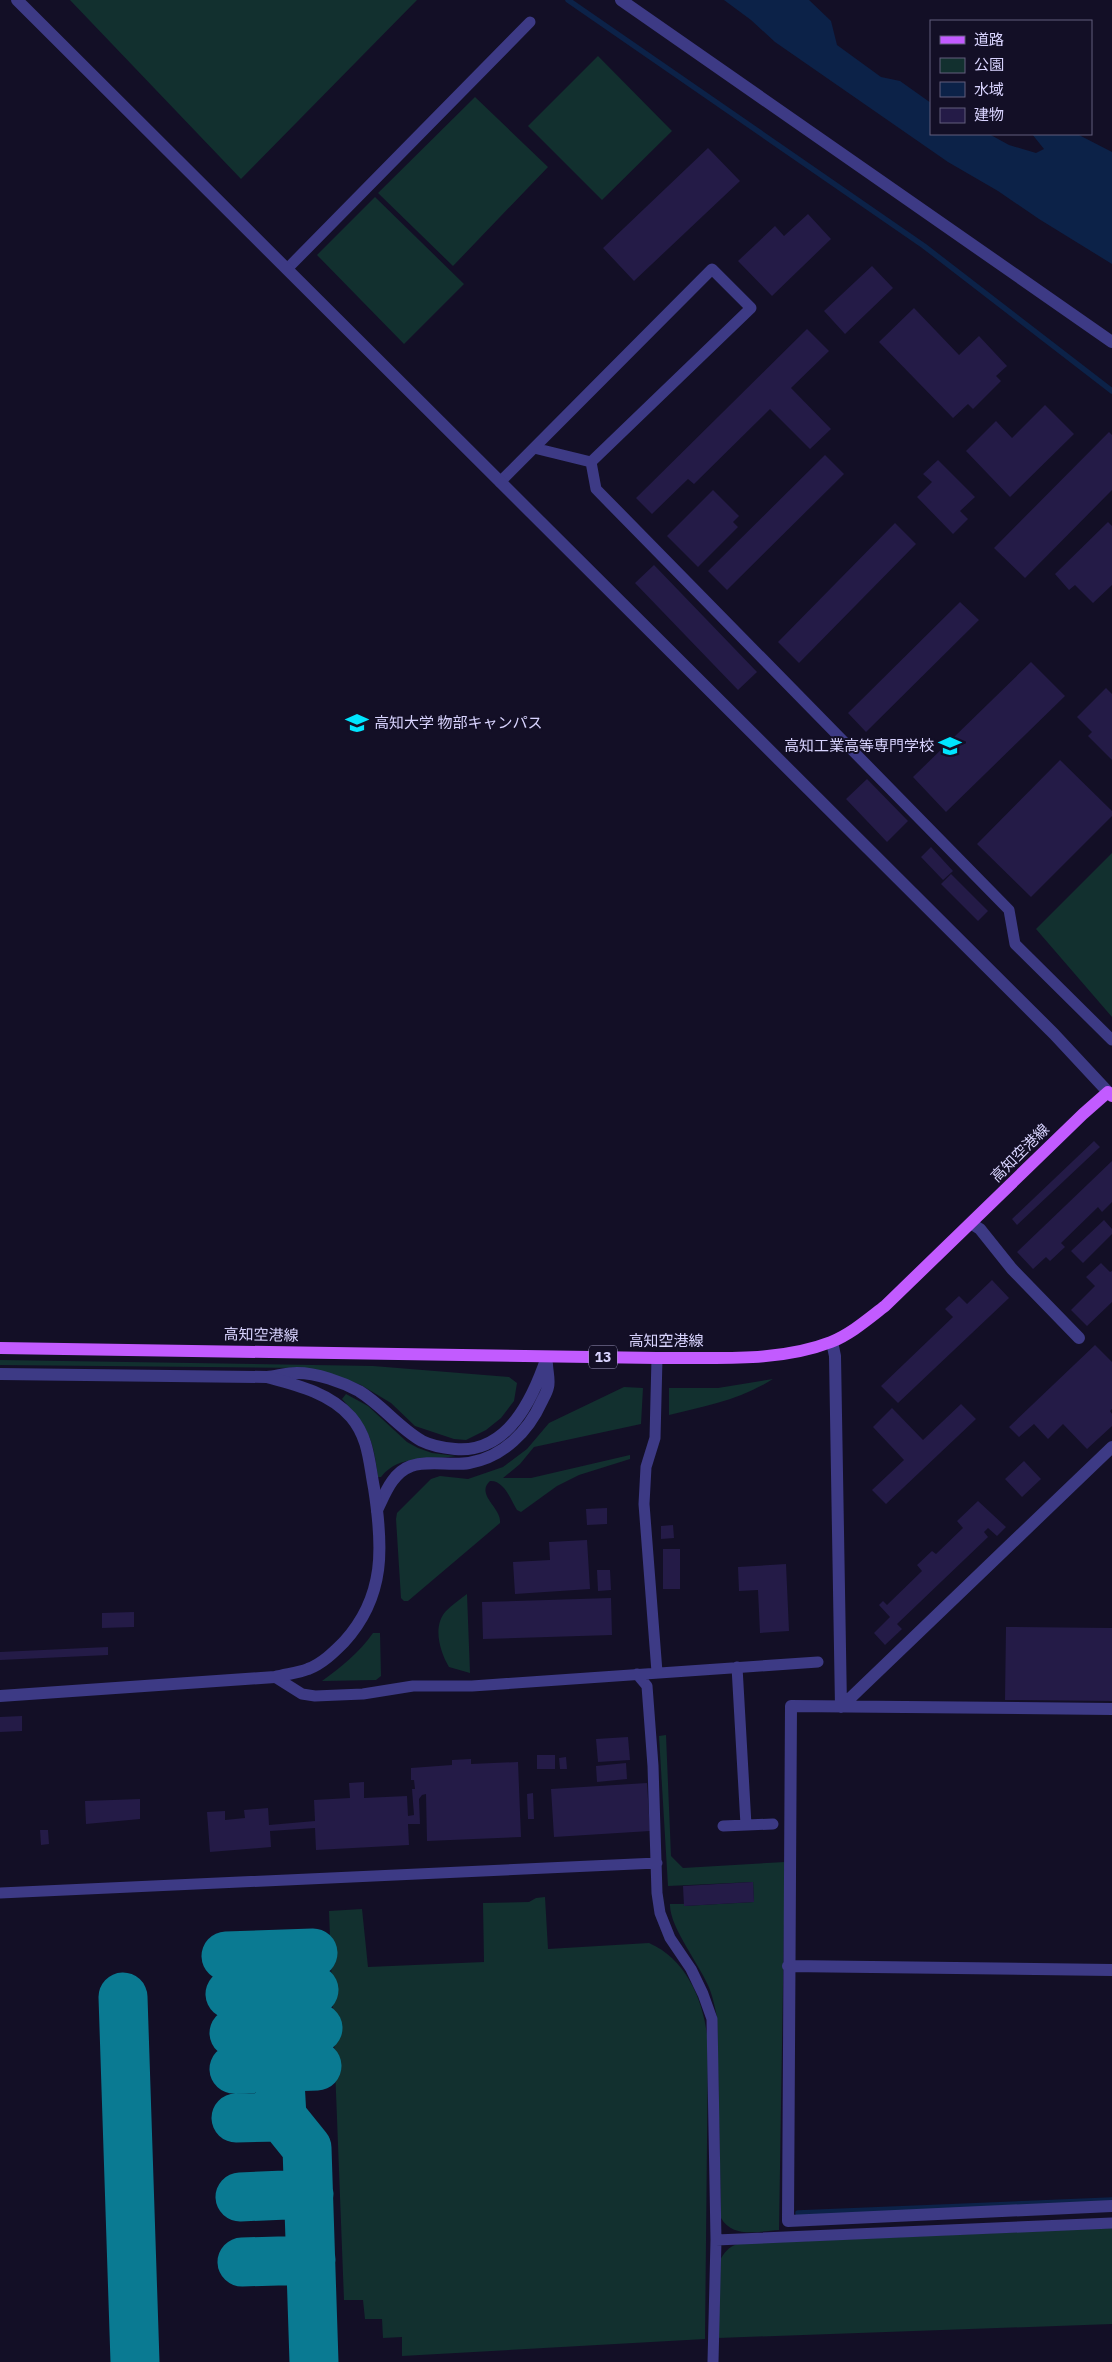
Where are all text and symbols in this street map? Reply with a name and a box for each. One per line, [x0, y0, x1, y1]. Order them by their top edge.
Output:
legend [930, 20, 1092, 135]
text: 道路 [974, 30, 1004, 49]
text: 公園 [974, 55, 1004, 74]
text: 水域 [974, 80, 1004, 99]
text: 建物 [974, 105, 1004, 124]
school or university icon: 高知大学 物部キャンパス [344, 710, 370, 736]
place label: 高知大学 物部キャンパス [374, 713, 543, 732]
school or university icon: 高知工業高等専門学校 [937, 733, 963, 759]
place label: 高知工業高等専門学校 [784, 736, 934, 755]
street label: 高知空港線 [986, 1119, 1053, 1186]
street label: 高知空港線 [223, 1324, 299, 1345]
street label: 高知空港線 [628, 1331, 704, 1350]
road number: 13 [589, 1345, 617, 1368]

